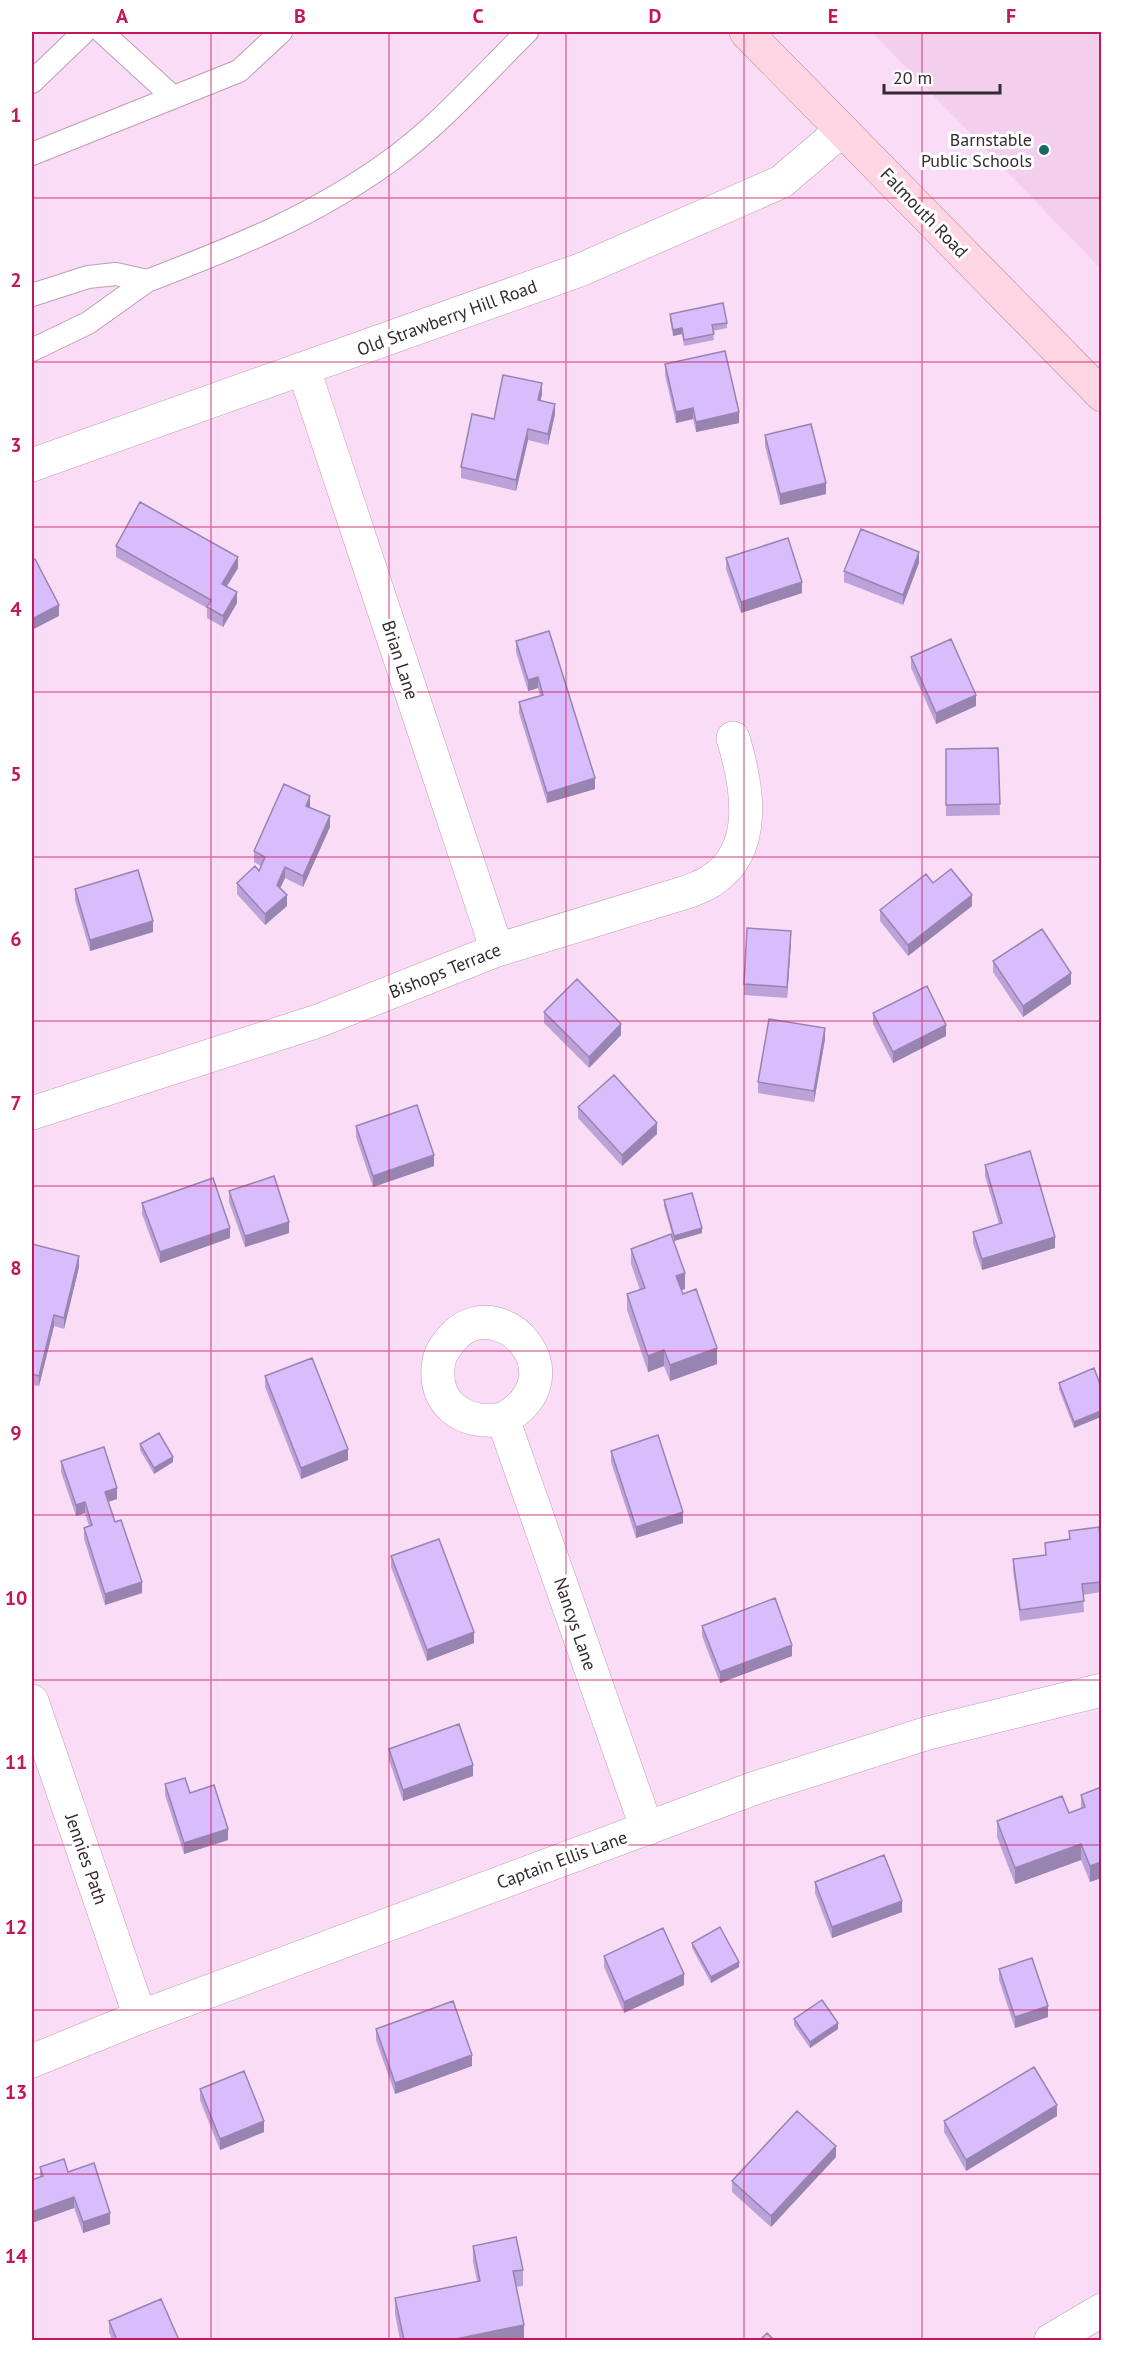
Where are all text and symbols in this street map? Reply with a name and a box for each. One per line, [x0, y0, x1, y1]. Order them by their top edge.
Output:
text: A [116, 3, 129, 29]
text: B [294, 3, 306, 29]
text: C [472, 3, 484, 29]
text: D [649, 3, 662, 29]
text: E [828, 3, 838, 29]
text: F [1006, 3, 1016, 29]
scale bar [884, 57, 1000, 95]
text: 20 m [893, 66, 932, 89]
text: 1 [10, 102, 22, 128]
place label: Barnstable Public Schools [921, 128, 1032, 172]
marker: Barnstable Public Schools [1037, 143, 1051, 157]
street label: Falmouth Road [876, 163, 973, 262]
text: 2 [10, 267, 22, 293]
street label: Old Strawberry Hill Road [354, 274, 540, 361]
text: 3 [10, 432, 22, 458]
text: 4 [10, 596, 22, 622]
street label: Brian Lane [377, 617, 424, 702]
text: 5 [10, 761, 22, 787]
text: 6 [10, 926, 22, 952]
street label: Bishops Terrace [385, 938, 504, 1003]
text: 7 [10, 1090, 22, 1116]
text: 8 [10, 1255, 22, 1281]
text: 9 [10, 1420, 22, 1446]
street label: Nancys Lane [549, 1575, 602, 1673]
text: 10 [5, 1585, 27, 1611]
text: 11 [5, 1749, 27, 1775]
street label: Jennies Path [60, 1809, 113, 1907]
street label: Captain Ellis Lane [493, 1825, 630, 1894]
text: 12 [5, 1914, 27, 1940]
text: 13 [5, 2079, 27, 2105]
text: 14 [5, 2243, 28, 2269]

